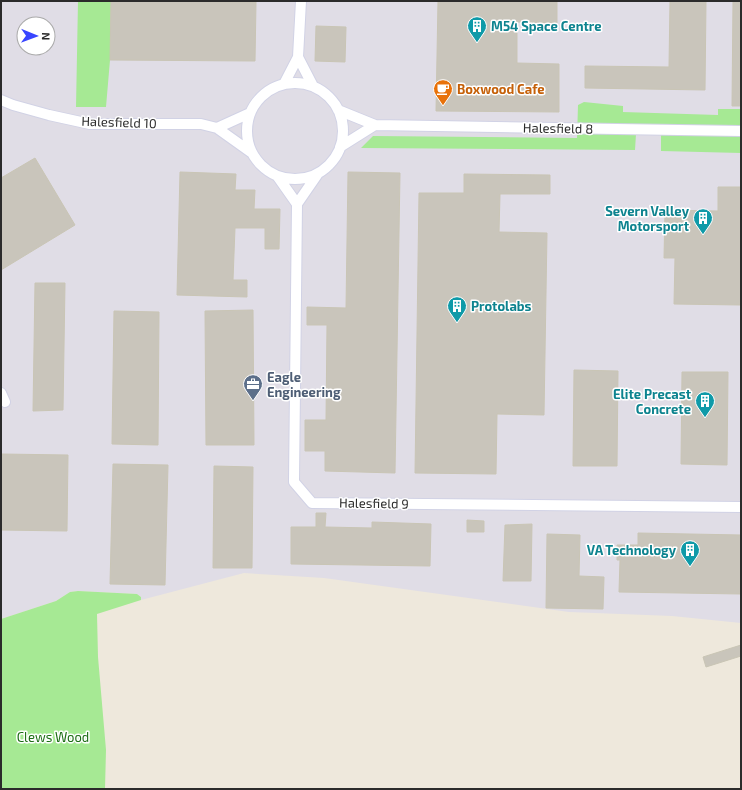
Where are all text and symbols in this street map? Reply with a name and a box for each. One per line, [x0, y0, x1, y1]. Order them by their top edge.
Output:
building icon: M54 Space Centre [466, 15, 488, 43]
north arrow [16, 16, 56, 56]
place label: M54 Space Centre [491, 18, 602, 34]
text: N [40, 32, 53, 40]
cafe icon: Boxwood Cafe [432, 78, 454, 106]
place label: Boxwood Cafe [457, 81, 545, 97]
street label: Halesfield 10 [81, 113, 157, 131]
street label: Halesfield 8 [523, 119, 593, 137]
place label: Severn Valley Motorsport [605, 203, 690, 234]
building icon: Severn Valley Motorsport [692, 207, 714, 235]
building icon: Protolabs [446, 295, 468, 323]
place label: Protolabs [471, 298, 532, 314]
place label: Eagle Engineering [267, 369, 341, 400]
office icon: Eagle Engineering [242, 373, 264, 401]
place label: Elite Precast Concrete [613, 386, 692, 417]
building icon: Elite Precast Concrete [694, 390, 716, 418]
street label: Halesfield 9 [339, 494, 409, 512]
building icon: VA Technology [679, 539, 701, 567]
place label: VA Technology [587, 542, 677, 558]
park label: Clews Wood [17, 729, 89, 745]

